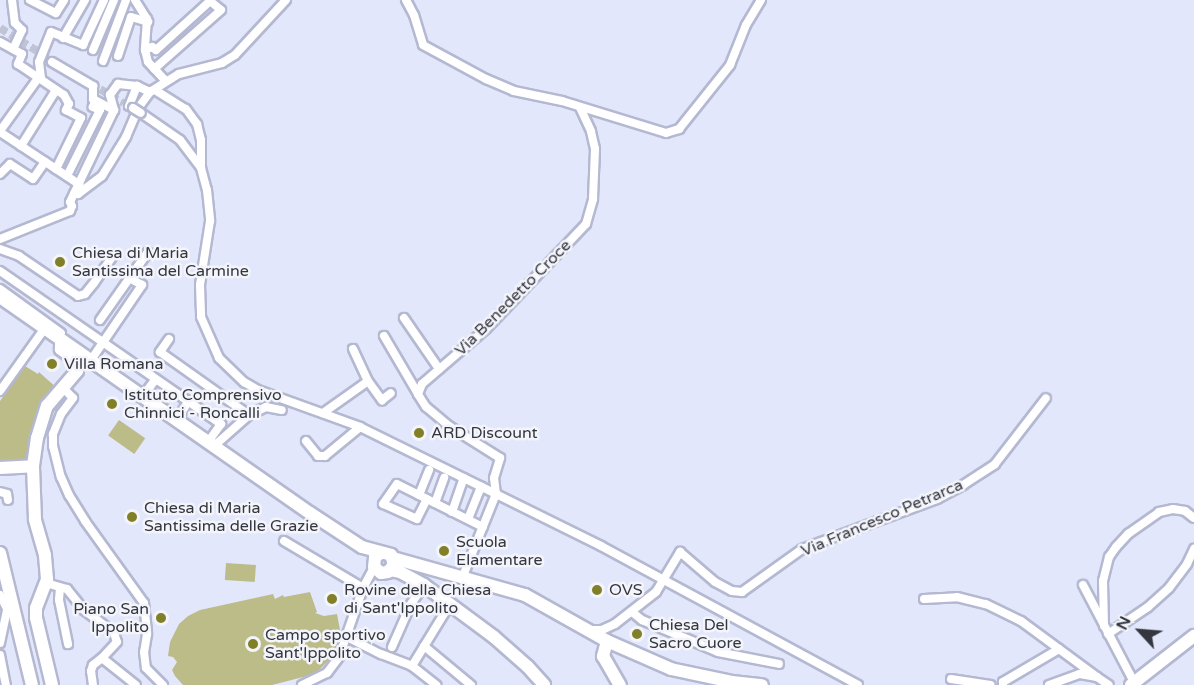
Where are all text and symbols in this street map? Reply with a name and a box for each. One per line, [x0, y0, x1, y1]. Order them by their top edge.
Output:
street label: Via Benedetto Croce [451, 236, 575, 360]
place label: Chiesa di Maria Santissima del Carmine [72, 243, 249, 281]
marker: Chiesa di Maria Santissima del Carmine [53, 255, 67, 269]
place label: Villa Romana [64, 354, 164, 374]
marker: Villa Romana [45, 357, 59, 371]
place label: Istituto Comprensivo Chinnici - Roncalli [124, 385, 282, 423]
marker: Istituto Comprensivo Chinnici - Roncalli [105, 397, 119, 411]
place label: ARD Discount [431, 423, 538, 443]
marker: ARD Discount [412, 426, 426, 440]
street label: Via Francesco Petrarca [798, 475, 966, 561]
place label: Chiesa di Maria Santissima delle Grazie [144, 498, 318, 536]
marker: Chiesa di Maria Santissima delle Grazie [125, 510, 139, 524]
place label: Scuola Elamentare [456, 532, 543, 570]
marker: Scuola Elamentare [437, 544, 451, 558]
place label: Rovine della Chiesa di Sant'Ippolito [344, 580, 491, 618]
place label: OVS [609, 580, 643, 600]
marker: OVS [590, 583, 604, 597]
marker: Rovine della Chiesa di Sant'Ippolito [325, 592, 339, 606]
place label: Piano San Ippolito [73, 599, 149, 637]
north arrow [1110, 601, 1170, 661]
marker: Piano San Ippolito [154, 611, 168, 625]
text: N [1112, 613, 1136, 633]
place label: Chiesa Del Sacro Cuore [649, 615, 742, 653]
place label: Campo sportivo Sant'Ippolito [265, 625, 386, 663]
marker: Chiesa Del Sacro Cuore [630, 627, 644, 641]
marker: Campo sportivo Sant'Ippolito [246, 637, 260, 651]

